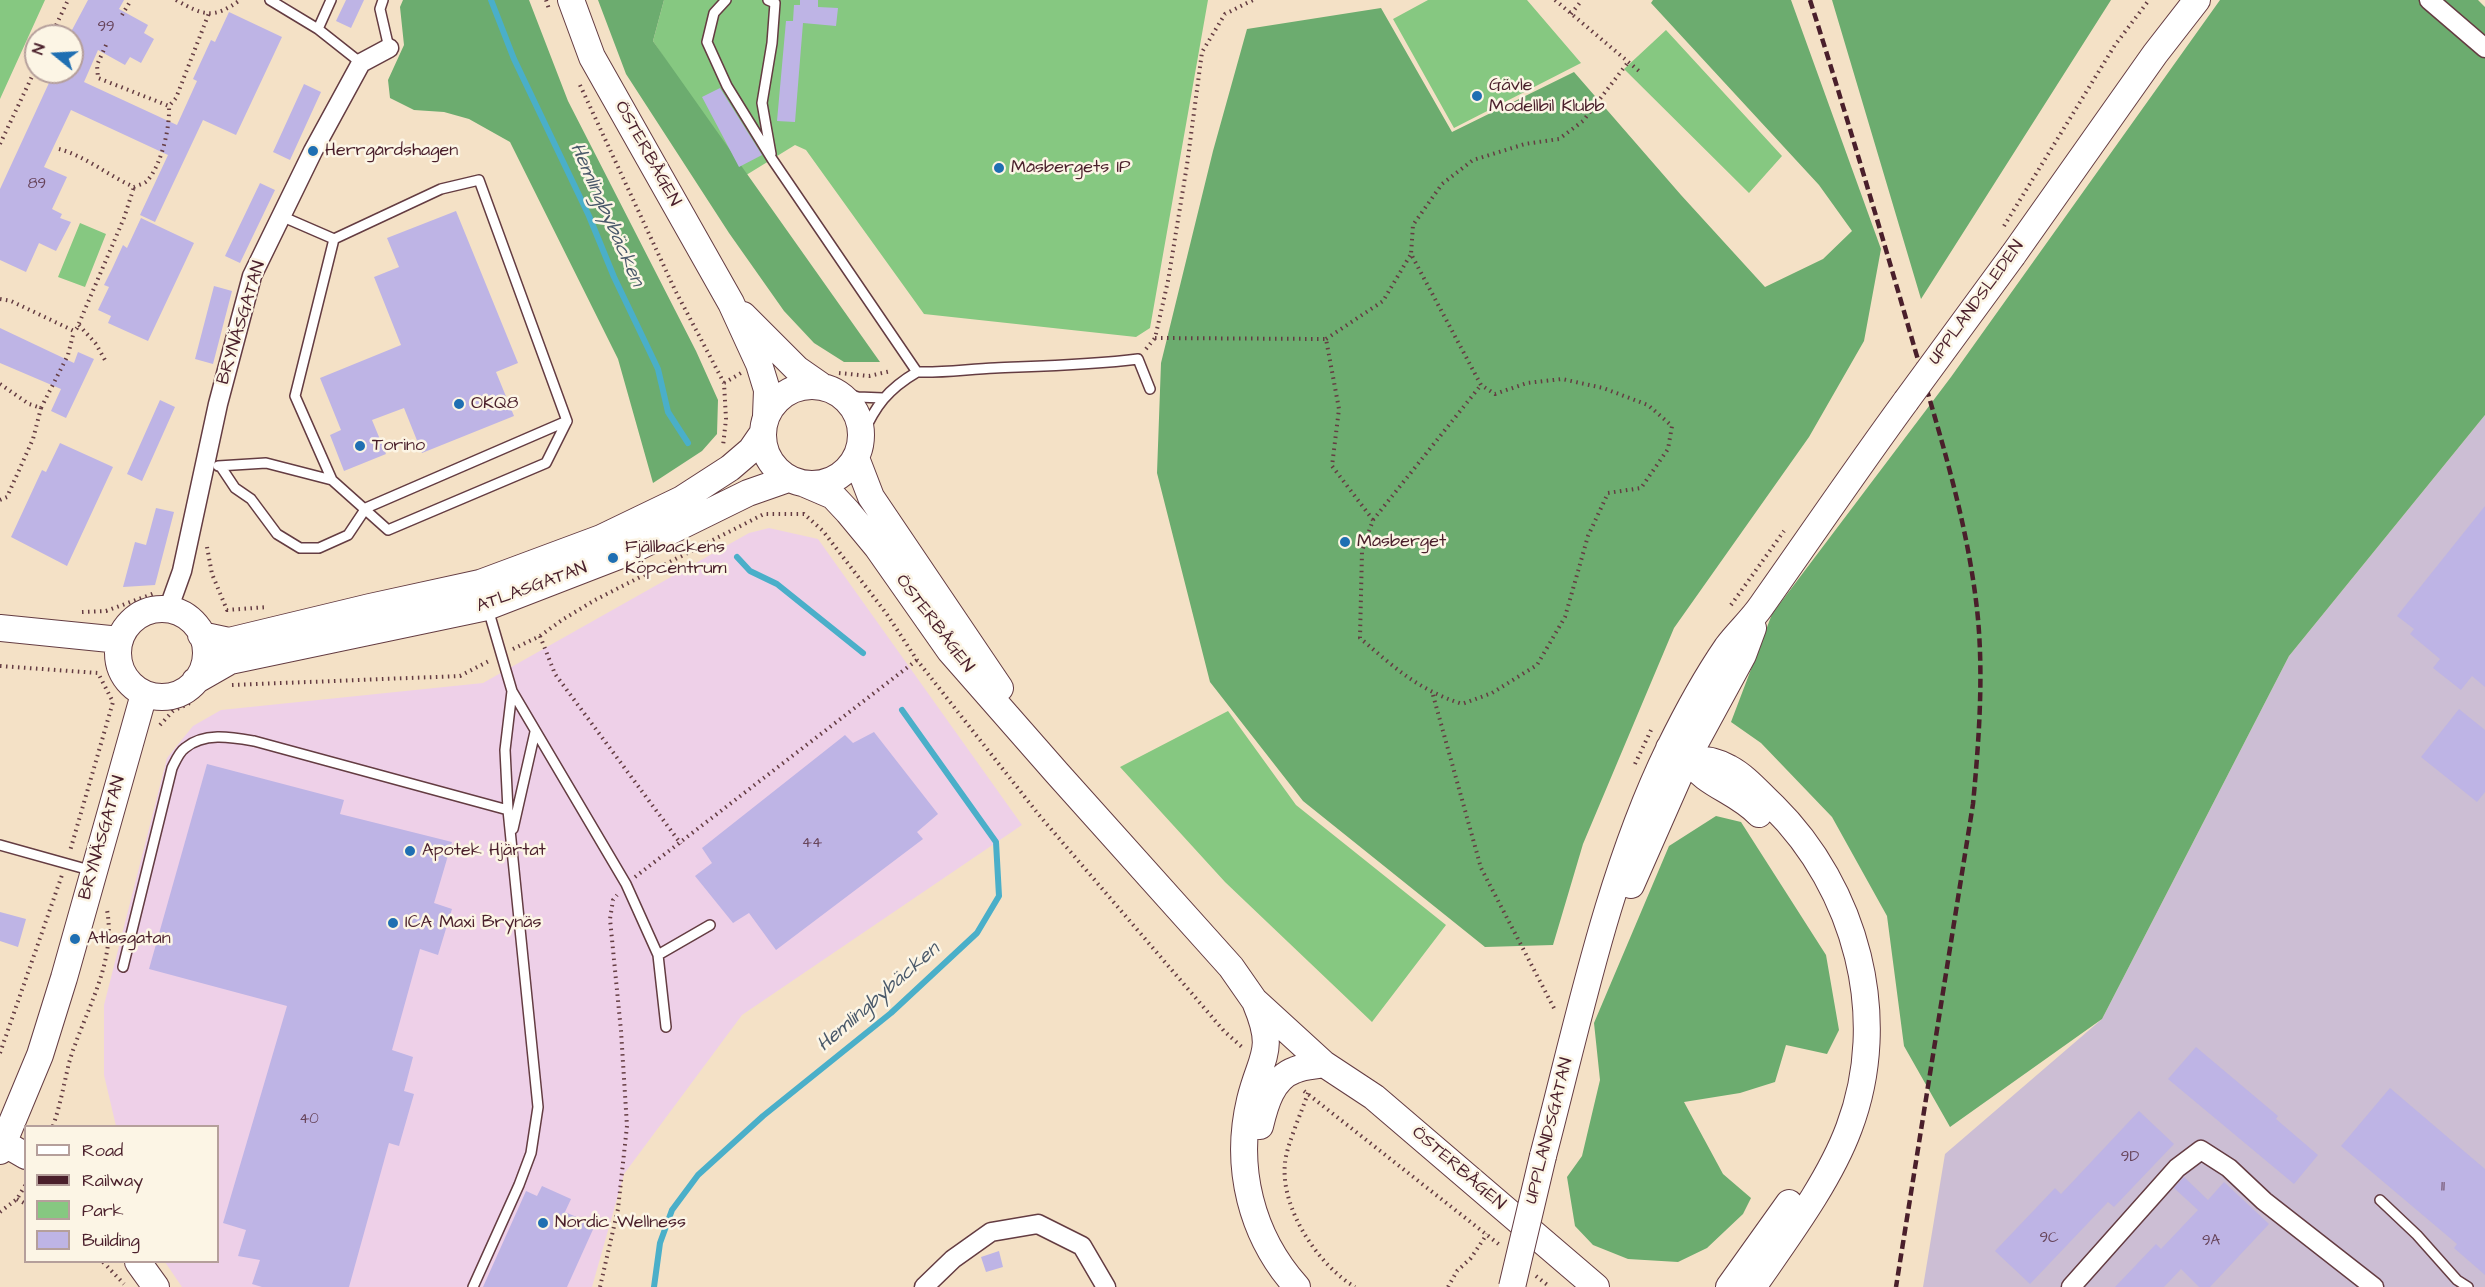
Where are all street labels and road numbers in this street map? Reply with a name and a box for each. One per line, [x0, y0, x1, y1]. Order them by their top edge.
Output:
street label: ÖSTERBÅGEN [609, 98, 685, 210]
street label: UPPLANDSLEDEN [1925, 237, 2029, 369]
street label: BRYNÄSGATAN [213, 259, 271, 387]
street label: ATLASGATAN [474, 558, 590, 618]
street label: ÖSTERBÅGEN [890, 571, 978, 677]
street label: BRYNÄSGATAN [75, 774, 131, 902]
street label: UPPLANDSGATAN [1521, 1056, 1579, 1206]
street label: ÖSTERBÅGEN [1407, 1122, 1509, 1216]

